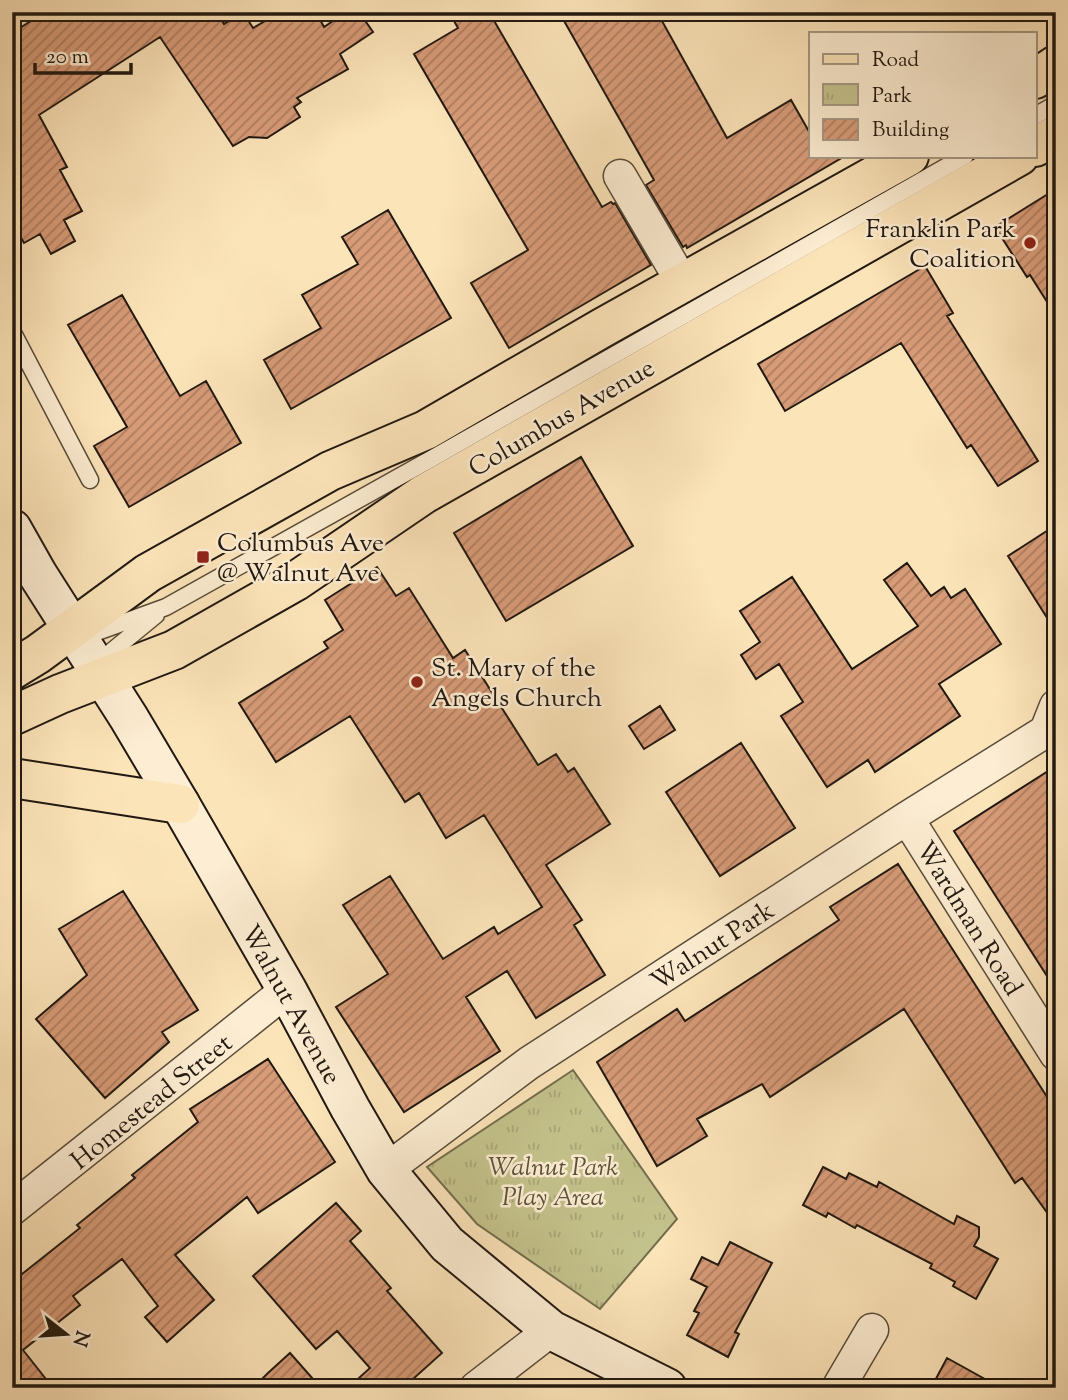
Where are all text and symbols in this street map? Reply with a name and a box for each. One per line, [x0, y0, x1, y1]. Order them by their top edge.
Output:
scale bar [35, 32, 131, 76]
legend [809, 32, 1036, 158]
text: 20 m [46, 43, 89, 73]
text: Road [872, 46, 919, 76]
text: Park [872, 82, 913, 112]
text: Building [872, 116, 949, 146]
place label: Franklin Park Coalition [865, 212, 1016, 279]
marker: Franklin Park Coalition [1022, 235, 1038, 251]
street label: Columbus Avenue [462, 351, 662, 488]
place label: Columbus Ave @ Walnut Ave [217, 526, 384, 593]
marker: Columbus Ave @ Walnut Ave [195, 549, 211, 565]
place label: St. Mary of the Angels Church [431, 651, 602, 718]
marker: St. Mary of the Angels Church [409, 674, 425, 690]
street label: Wardman Road [905, 835, 1030, 1004]
street label: Walnut Park [644, 893, 782, 1001]
street label: Walnut Avenue [230, 918, 349, 1092]
street label: Homestead Street [64, 1026, 241, 1180]
park label: Walnut Park Play Area [488, 1150, 618, 1217]
north arrow [32, 1298, 102, 1368]
text: N [65, 1327, 95, 1349]

